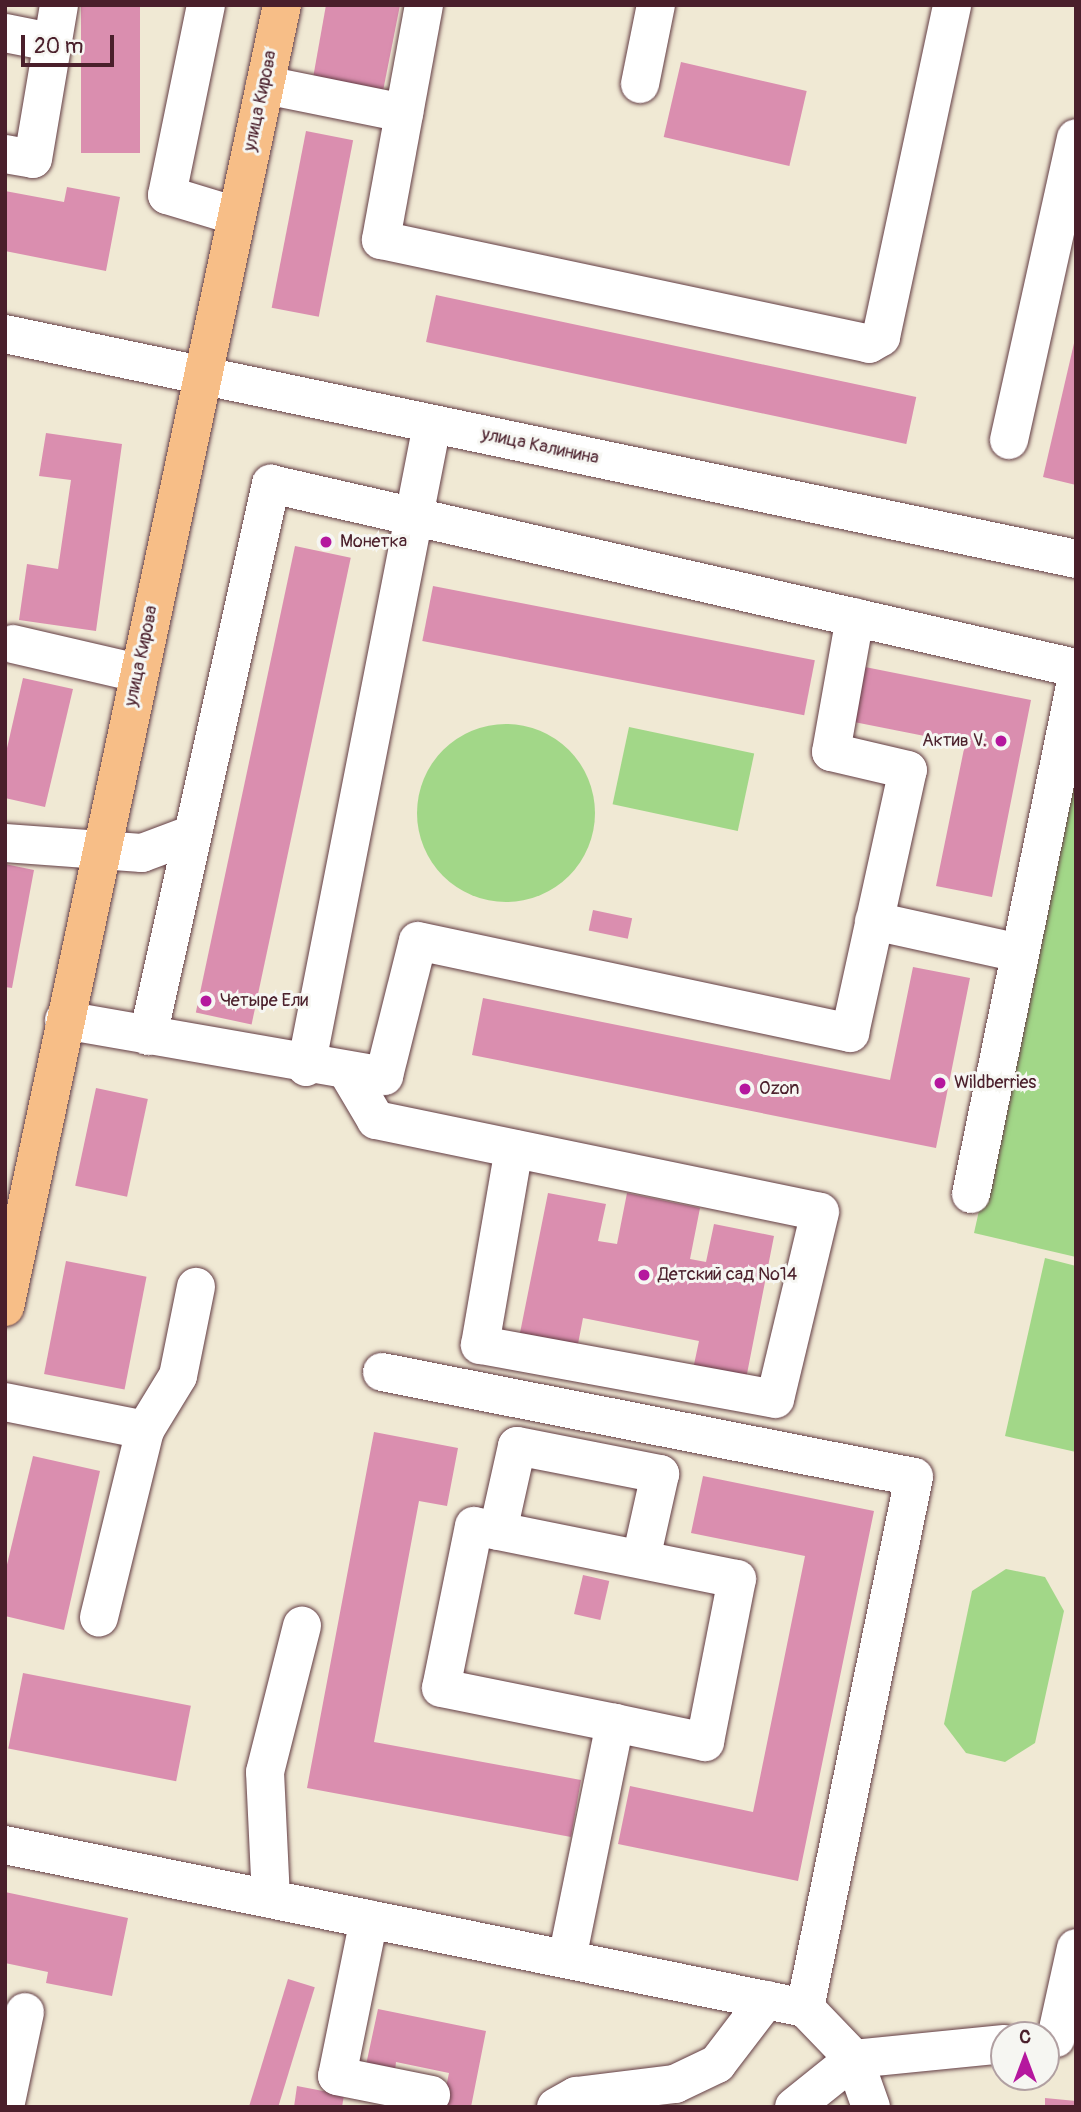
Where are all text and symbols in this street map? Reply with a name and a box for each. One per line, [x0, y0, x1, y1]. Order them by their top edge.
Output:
scale bar [24, 21, 117, 65]
text: 20 m [34, 33, 83, 60]
street label: улица Кирова [240, 49, 282, 153]
street label: улица Калинина [479, 424, 601, 470]
place label: Монетка [340, 531, 407, 553]
marker: Монетка [318, 534, 334, 550]
street label: улица Кирова [121, 604, 163, 708]
place label: Актив V. [922, 730, 987, 752]
marker: Актив V. [993, 733, 1009, 749]
place label: Четыре Ели [220, 990, 308, 1012]
marker: Четыре Ели [198, 993, 214, 1009]
place label: Wildberries [954, 1072, 1036, 1094]
marker: Wildberries [932, 1075, 948, 1091]
place label: Ozon [759, 1078, 799, 1100]
marker: Ozon [737, 1081, 753, 1097]
place label: Детский сад №14 [658, 1264, 797, 1286]
marker: Детский сад №14 [636, 1267, 652, 1283]
north arrow [990, 2021, 1060, 2091]
text: С [1019, 2025, 1031, 2049]

